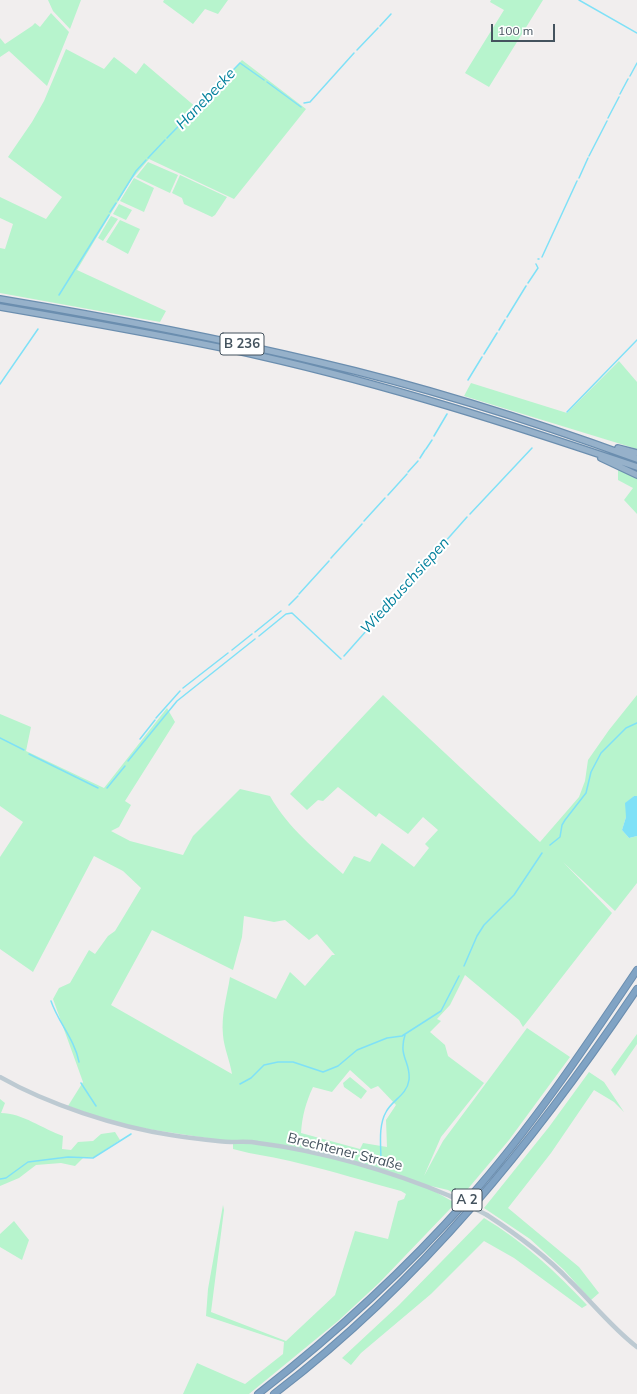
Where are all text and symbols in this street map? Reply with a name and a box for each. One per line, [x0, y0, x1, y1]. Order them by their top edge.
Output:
scale bar [493, 16, 557, 42]
text: 100 m [498, 23, 533, 38]
water label: Hanebecke [173, 65, 239, 133]
road number: B 236 [220, 333, 264, 355]
water label: Wiedbuschsiepen [357, 534, 453, 638]
street label: Brechtener Straße [286, 1130, 404, 1174]
road number: A 2 [452, 1189, 482, 1211]

